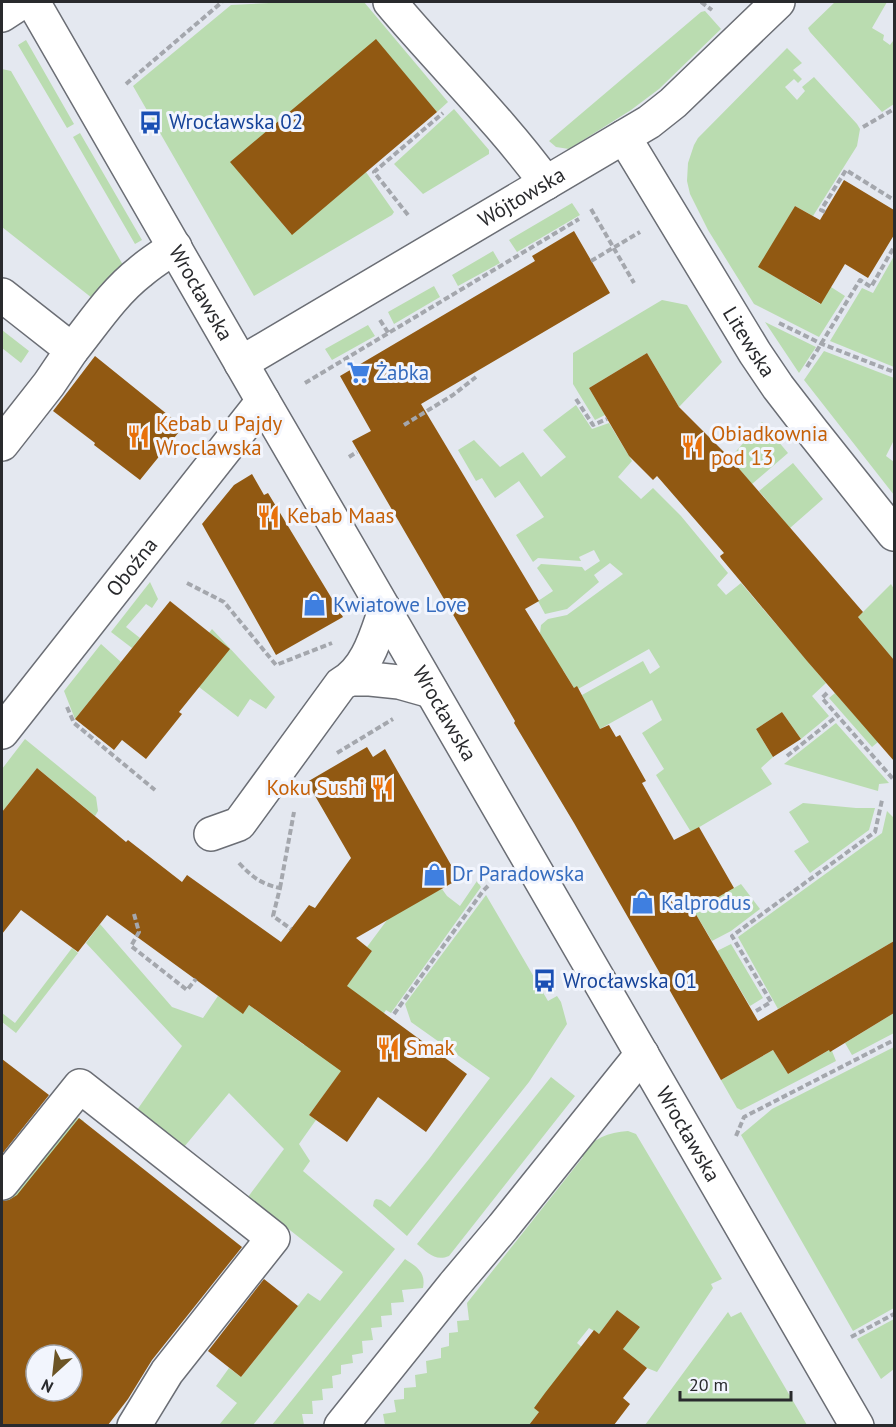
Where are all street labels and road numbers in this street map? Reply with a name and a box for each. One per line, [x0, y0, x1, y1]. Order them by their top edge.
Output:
street label: Wójtowska [473, 161, 570, 233]
street label: Wrocławska [163, 240, 239, 345]
street label: Litewska [717, 301, 782, 382]
street label: Oboźna [100, 532, 163, 602]
street label: Wrocławska [407, 661, 483, 766]
street label: Wrocławska [650, 1081, 727, 1186]

